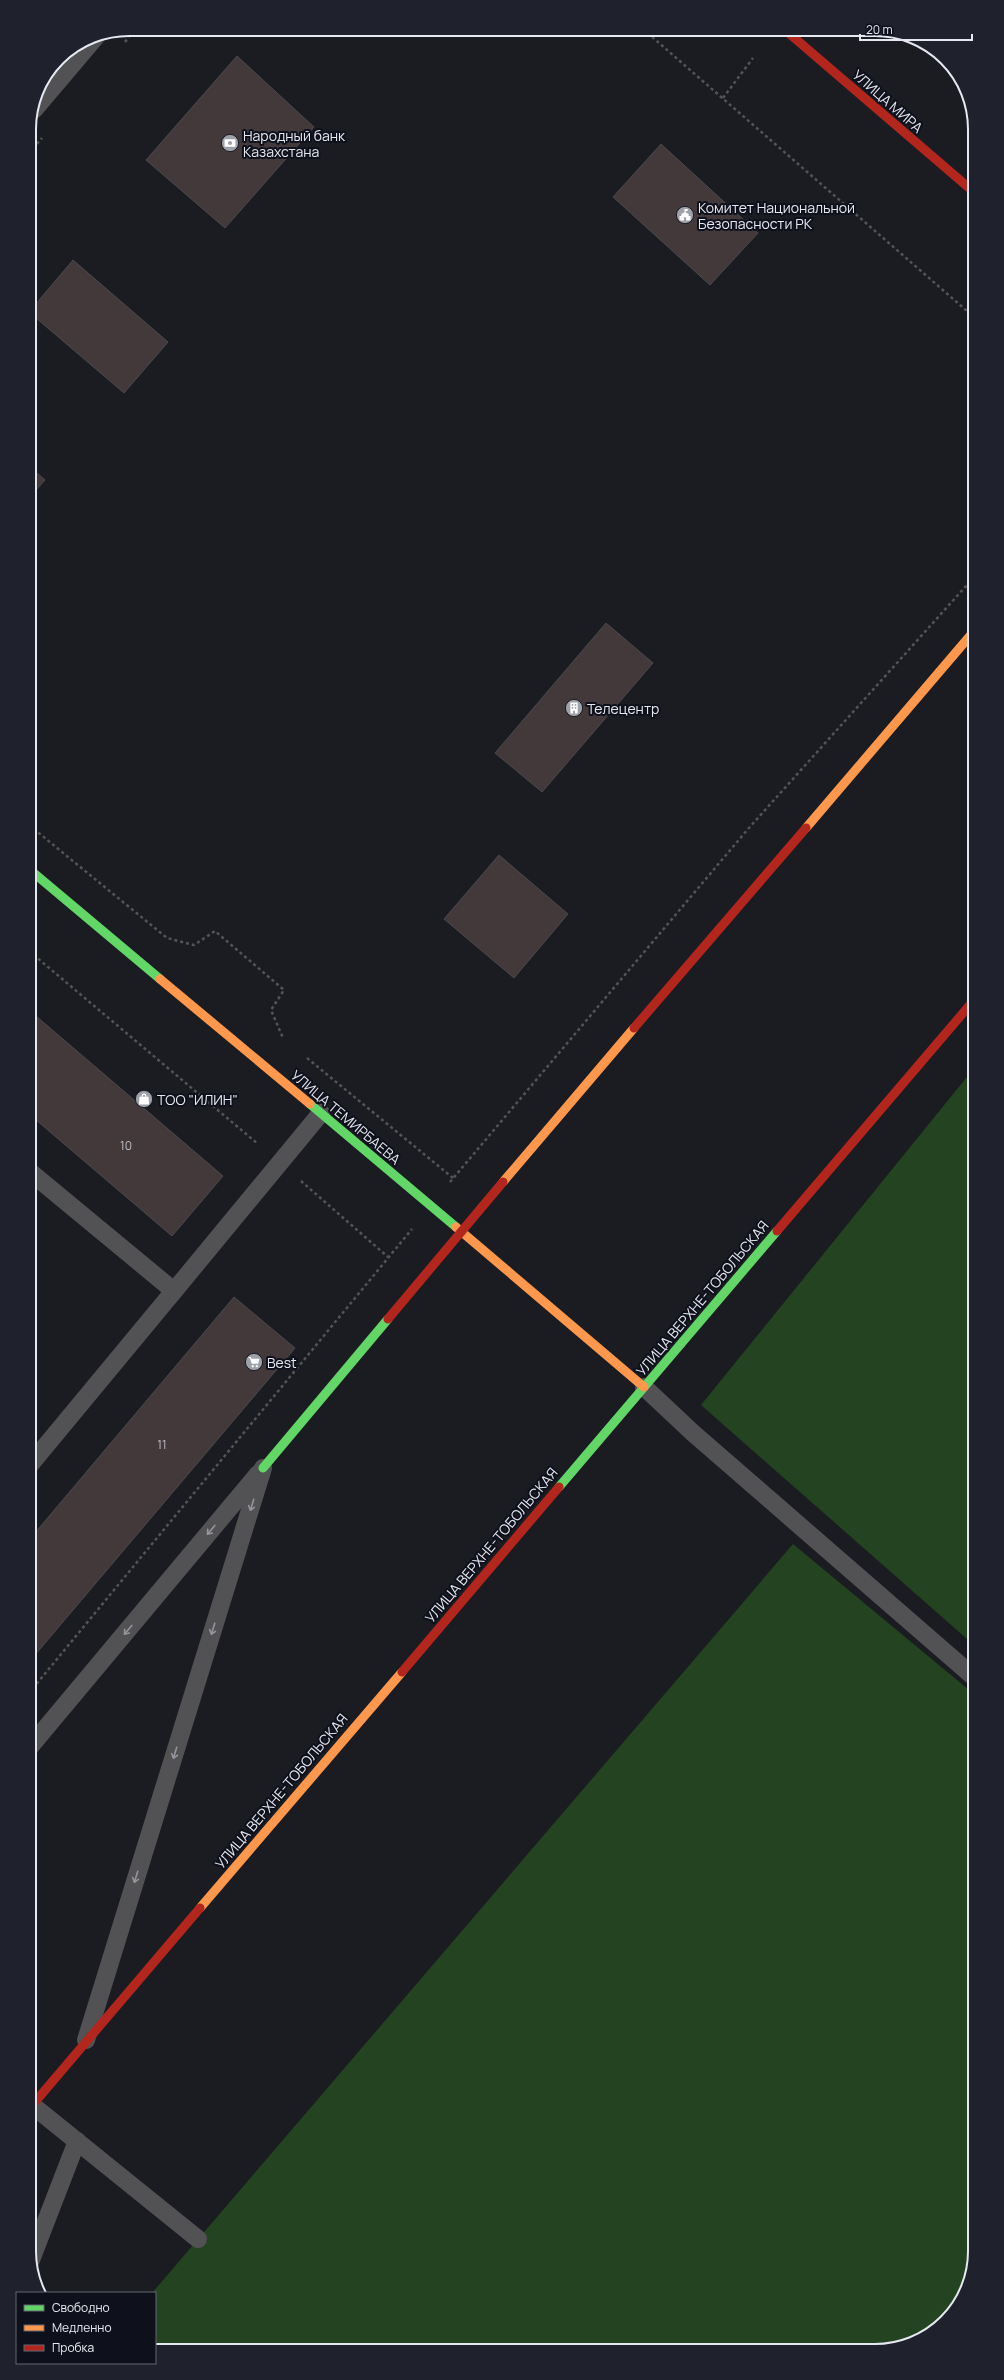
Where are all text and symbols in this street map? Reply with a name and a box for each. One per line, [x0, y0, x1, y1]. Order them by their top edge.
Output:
scale bar [860, 16, 972, 42]
text: 20 m [866, 21, 893, 38]
street label: УЛИЦА МИРА [849, 65, 927, 137]
place label: Народный банк Казахстана [243, 126, 346, 161]
bank icon: Народный банк Казахстана [220, 133, 240, 153]
place label: Комитет Национальной Безопасности РК [698, 198, 855, 233]
public building icon: Комитет Национальной Безопасности РК [675, 205, 695, 225]
building icon: Телецентр [564, 698, 584, 718]
place label: Телецентр [587, 699, 659, 718]
street label: УЛИЦА ТЕМИРБАЕВА [287, 1066, 405, 1169]
shop icon: ТОО "ИЛИН" [134, 1089, 154, 1109]
place label: ТОО "ИЛИН" [157, 1090, 238, 1109]
house number: 10 [120, 1137, 132, 1154]
street label: УЛИЦА ВЕРХНЕ-ТОБОЛЬСКАЯ [631, 1216, 773, 1380]
supermarket icon: Best [244, 1352, 264, 1372]
place label: Best [267, 1353, 297, 1372]
house number: 11 [157, 1436, 167, 1453]
street label: УЛИЦА ВЕРХНЕ-ТОБОЛЬСКАЯ [420, 1463, 562, 1627]
one-way arrow [248, 1498, 255, 1511]
one-way arrow [207, 1524, 216, 1535]
one-way arrow [209, 1622, 216, 1635]
one-way arrow [123, 1624, 132, 1635]
street label: УЛИЦА ВЕРХНЕ-ТОБОЛЬСКАЯ [210, 1709, 352, 1873]
one-way arrow [171, 1747, 178, 1760]
one-way arrow [132, 1871, 139, 1884]
legend [16, 2292, 156, 2364]
text: Свободно [52, 2299, 110, 2316]
text: Медленно [52, 2319, 112, 2336]
text: Пробка [52, 2339, 94, 2356]

